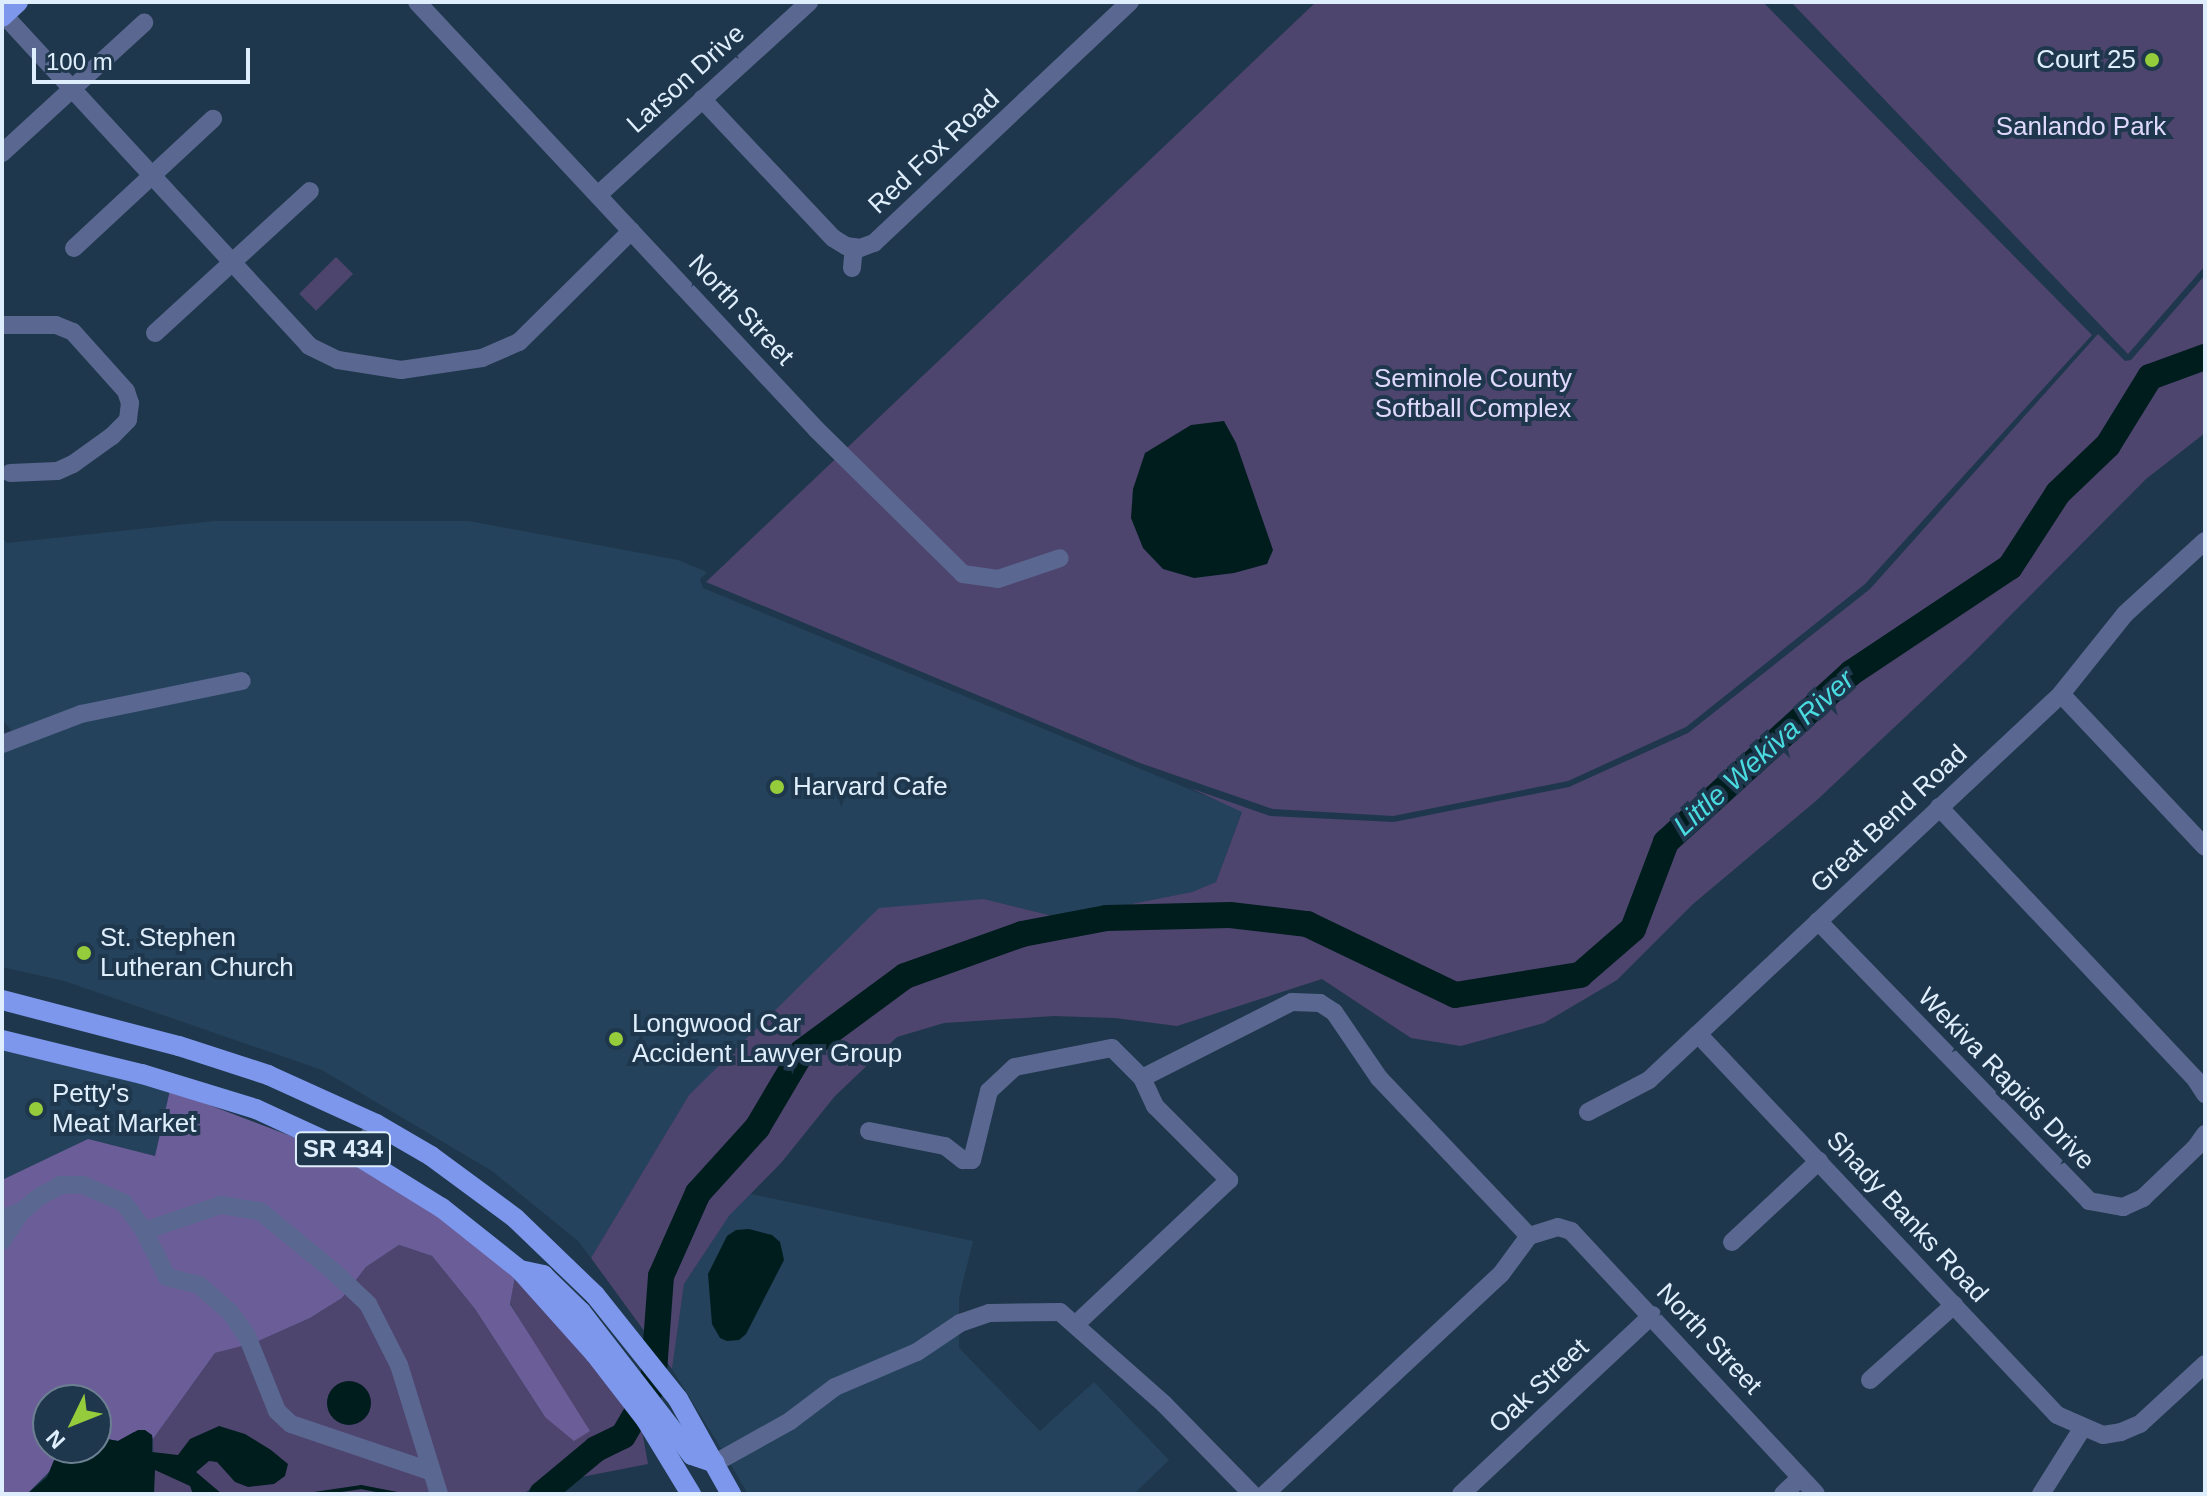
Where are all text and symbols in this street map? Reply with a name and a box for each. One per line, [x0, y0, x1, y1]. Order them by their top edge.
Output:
street label: Larson Drive [621, 18, 751, 140]
scale bar [36, 32, 254, 82]
place label: Court 25 [2036, 44, 2136, 76]
text: 100 m [46, 48, 113, 75]
marker: Court 25 [2143, 51, 2161, 69]
street label: Red Fox Road [862, 83, 1006, 221]
park label: Sanlando Park [1996, 111, 2166, 143]
street label: North Street [682, 248, 800, 372]
park label: Seminole County Softball Complex [1374, 363, 1572, 424]
water label: Little Wekiva River [1667, 663, 1861, 843]
street label: Great Bend Road [1804, 739, 1974, 899]
place label: Harvard Cafe [793, 771, 948, 803]
marker: Harvard Cafe [768, 778, 786, 796]
place label: St. Stephen Lutheran Church [100, 922, 294, 984]
marker: St. Stephen Lutheran Church [75, 944, 93, 962]
street label: Wekiva Rapids Drive [1911, 982, 2101, 1176]
place label: Longwood Car Accident Lawyer Group [632, 1008, 902, 1070]
marker: Longwood Car Accident Lawyer Group [607, 1030, 625, 1048]
place label: Petty's Meat Market [52, 1078, 196, 1140]
marker: Petty's Meat Market [27, 1100, 45, 1118]
street label: Shady Banks Road [1820, 1125, 1994, 1309]
road number: SR 434 [293, 1129, 393, 1169]
street label: North Street [1650, 1277, 1768, 1401]
street label: Oak Street [1483, 1332, 1595, 1440]
north arrow [32, 1384, 112, 1464]
text: N [41, 1425, 70, 1454]

